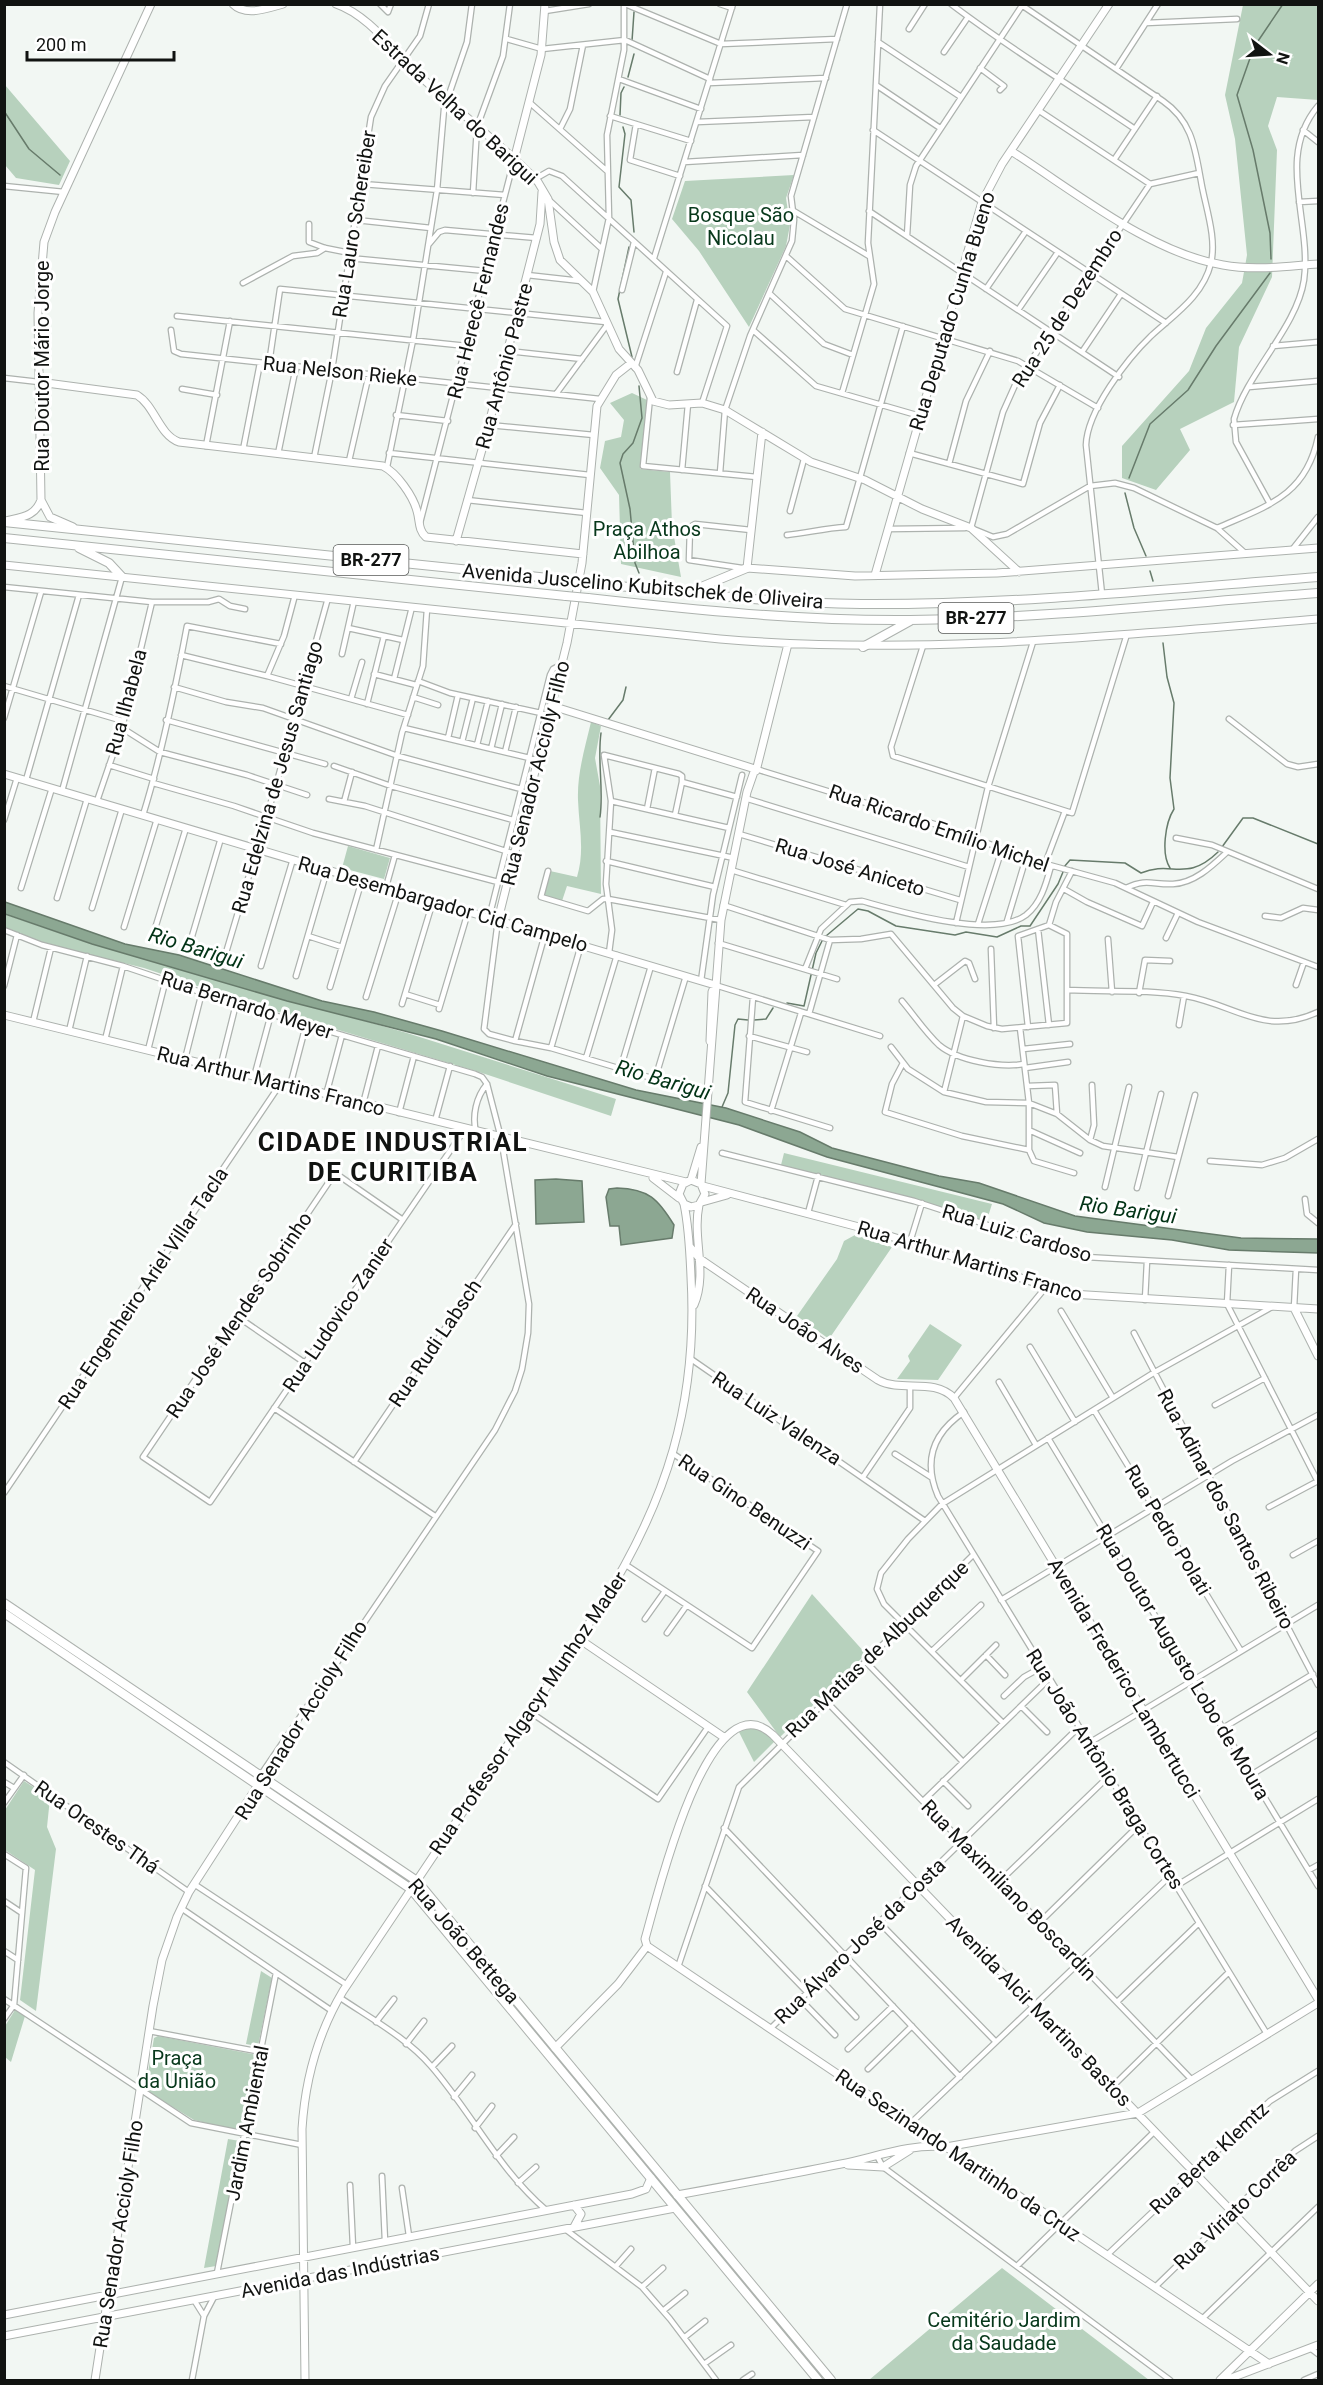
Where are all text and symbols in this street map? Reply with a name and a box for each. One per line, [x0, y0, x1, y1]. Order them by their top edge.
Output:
scale bar [27, 24, 174, 62]
street label: Estrada Velha do Barigui [367, 24, 543, 190]
north arrow [1239, 24, 1299, 84]
text: 200 m [36, 34, 87, 55]
text: N [1272, 50, 1294, 66]
street label: Rua Lauro Schereiber [327, 128, 381, 319]
street label: Rua Deputado Cunha Bueno [904, 189, 1000, 433]
street label: Rua Herecê Fernandes [442, 201, 514, 401]
park label: Bosque São Nicolau [688, 203, 794, 250]
street label: Rua 25 de Dezembro [1007, 224, 1127, 392]
street label: Rua Doutor Mário Jorge [30, 260, 54, 472]
street label: Rua Antônio Pastre [470, 280, 538, 452]
street label: Rua Nelson Rieke [262, 351, 418, 391]
park label: Praça Athos Abilhoa [593, 517, 701, 564]
road number: BR-277 [334, 545, 409, 575]
street label: Avenida Juscelino Kubitschek de Oliveira [461, 558, 825, 614]
road number: BR-277 [938, 603, 1014, 633]
street label: Rua Edelzina de Jesus Santiago [227, 638, 327, 916]
street label: Rua Ilhabela [100, 646, 152, 758]
street label: Rua Senador Accioly Filho [495, 658, 575, 888]
street label: Rua Ricardo Emílio Michel [826, 779, 1052, 877]
street label: Rua José Aniceto [772, 833, 928, 901]
street label: Rua Desembargador Cid Campelo [295, 851, 591, 957]
water label: Rio Barigui [146, 922, 246, 974]
street label: Rua Bernardo Meyer [158, 966, 336, 1044]
street label: Rua Arthur Martins Franco [154, 1041, 388, 1121]
water label: Rio Barigui [613, 1055, 713, 1105]
district label: CIDADE INDUSTRIAL DE CURITIBA [258, 1127, 528, 1187]
street label: Rua Engenheiro Ariel Villar Tacla [53, 1163, 233, 1413]
water label: Rio Barigui [1078, 1191, 1178, 1229]
street label: Rua Luiz Cardoso [939, 1199, 1095, 1267]
street label: Rua José Mendes Sobrinho [161, 1207, 317, 1423]
street label: Rua Arthur Martins Franco [855, 1215, 1085, 1307]
street label: Rua Ludovico Zanier [278, 1233, 399, 1397]
street label: Rua Rudi Labsch [384, 1275, 486, 1411]
street label: Rua João Alves [741, 1282, 869, 1378]
street label: Rua Luiz Valenza [708, 1366, 846, 1470]
street label: Rua Adinar dos Santos Ribeiro [1152, 1385, 1300, 1633]
street label: Rua Gino Benuzzi [674, 1449, 816, 1555]
street label: Rua Pedro Polati [1120, 1461, 1216, 1599]
street label: Rua Doutor Augusto Lobo de Moura [1091, 1520, 1275, 1804]
street label: Avenida Frederico Lambertucci [1043, 1554, 1205, 1802]
street label: Rua Matias de Albuquerque [781, 1555, 973, 1743]
street label: Rua Professor Algacyr Munhoz Mader [424, 1567, 632, 1859]
street label: Rua Senador Accioly Filho [230, 1616, 372, 1824]
street label: Rua João Antônio Braga Cortes [1021, 1644, 1189, 1894]
street label: Rua Orestes Thá [30, 1775, 164, 1879]
street label: Rua Maximiliano Boscardin [916, 1795, 1102, 1985]
street label: Rua Álvaro José da Costa [770, 1853, 950, 2029]
street label: Rua João Bettega [403, 1874, 525, 2008]
street label: Avenida Alcir Martins Bastos [942, 1911, 1136, 2111]
street label: Jardim Ambiental [220, 2043, 274, 2203]
park label: Praça da União [138, 2046, 216, 2093]
street label: Rua Sezinando Martinho da Cruz [831, 2064, 1085, 2246]
street label: Rua Berta Klemtz [1145, 2097, 1274, 2219]
street label: Rua Senador Accioly Filho [88, 2118, 148, 2350]
street label: Rua Viriato Corrêa [1169, 2145, 1301, 2275]
street label: Avenida das Indústrias [239, 2241, 441, 2303]
park label: Cemitério Jardim da Saudade [927, 2308, 1081, 2355]

